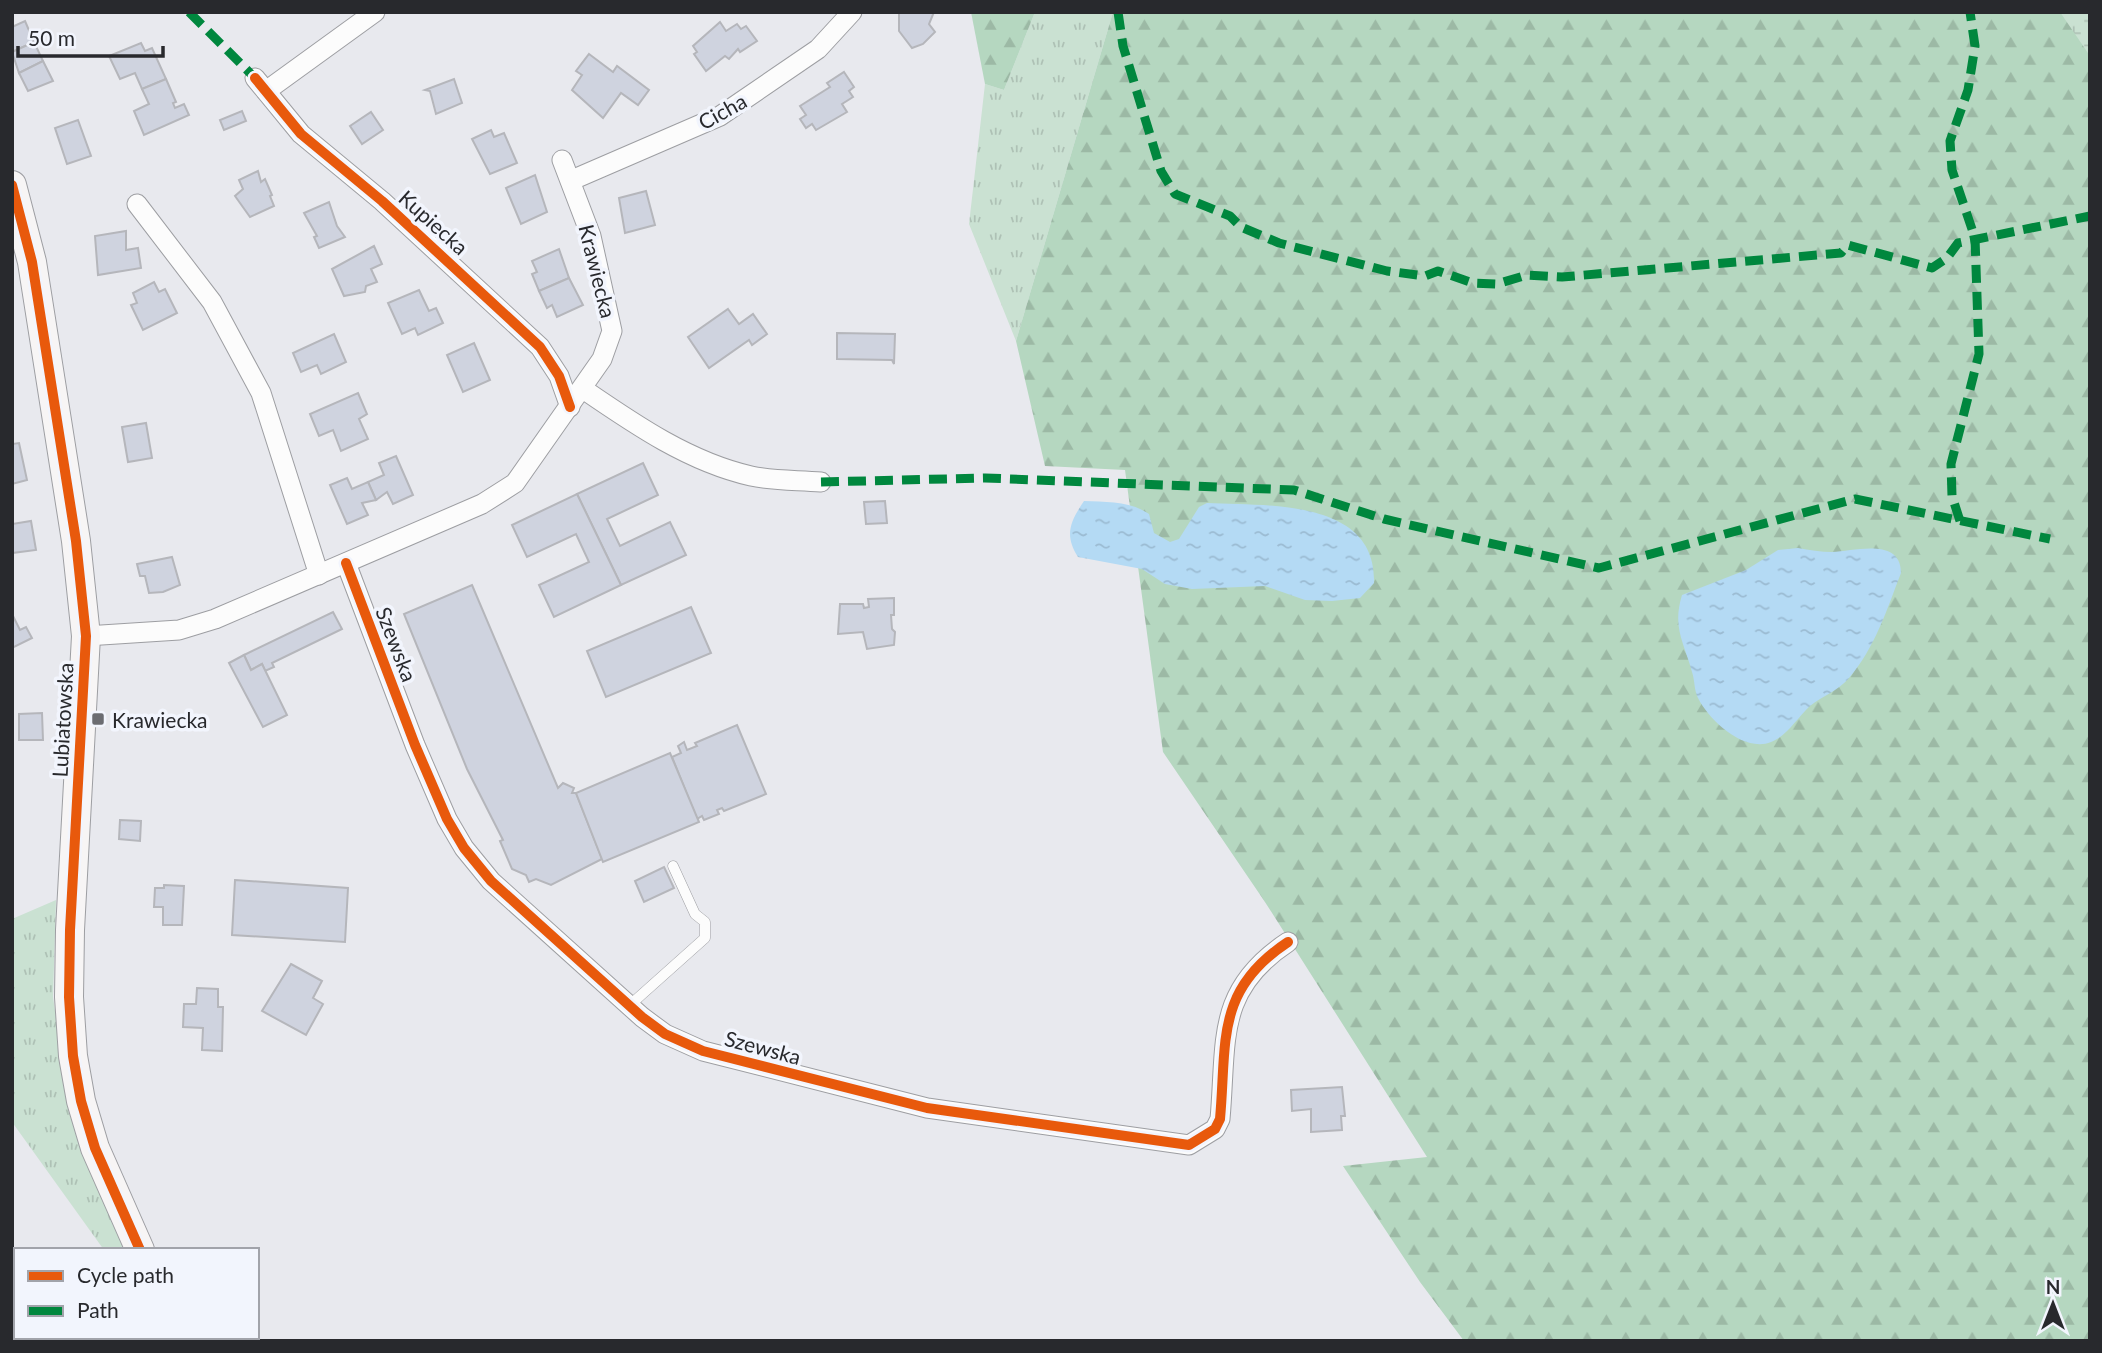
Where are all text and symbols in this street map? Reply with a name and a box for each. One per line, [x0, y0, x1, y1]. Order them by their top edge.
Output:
scale bar [18, 14, 163, 58]
text: 50 m [28, 25, 75, 50]
street label: Cicha [694, 88, 750, 134]
street label: Kupiecka [394, 185, 474, 259]
street label: Krawiecka [574, 222, 622, 320]
street label: Szewska [371, 603, 423, 685]
street label: Lubiatowska [47, 662, 77, 778]
place label: Krawiecka [112, 707, 208, 732]
marker: Krawiecka [90, 711, 106, 727]
street label: Szewska [722, 1025, 804, 1069]
legend [14, 1248, 259, 1339]
text: Cycle path [77, 1262, 174, 1287]
north arrow [2018, 1269, 2088, 1339]
text: N [2046, 1275, 2060, 1298]
text: Path [77, 1297, 119, 1322]

